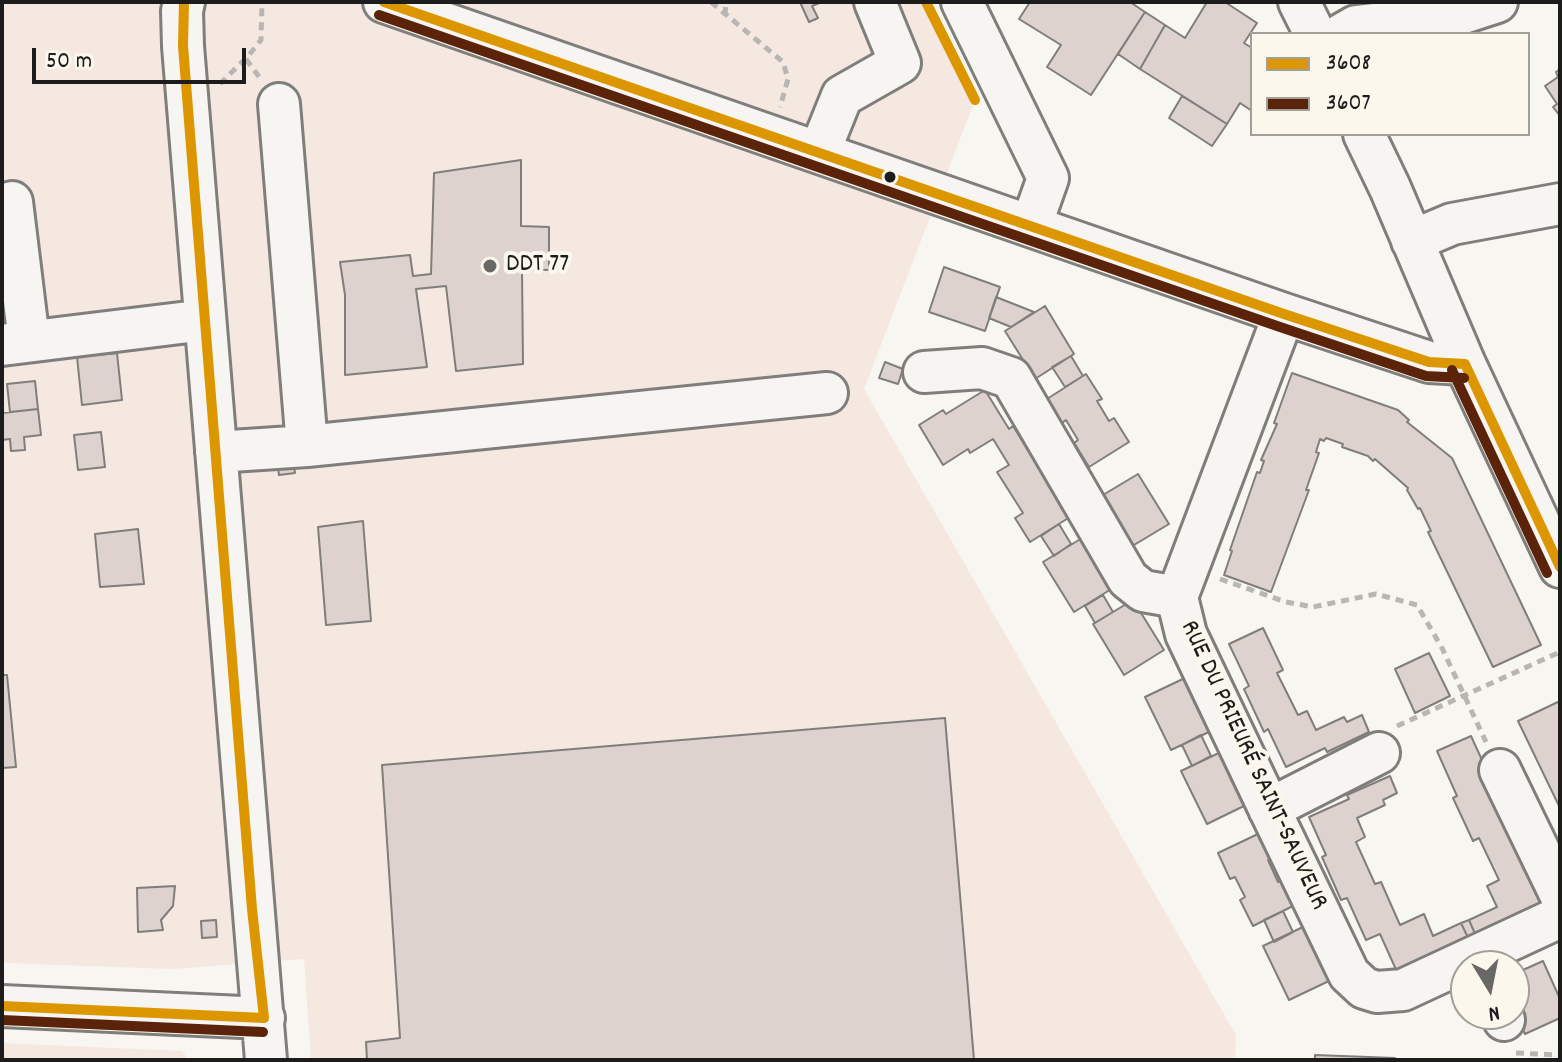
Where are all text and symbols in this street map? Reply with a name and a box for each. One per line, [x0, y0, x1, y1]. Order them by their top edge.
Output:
scale bar [36, 32, 250, 82]
legend [1250, 32, 1530, 136]
text: 50 m [46, 45, 92, 79]
text: 3608 [1326, 47, 1371, 81]
text: 3607 [1326, 87, 1371, 121]
unlabelled marker [882, 169, 898, 185]
place label: DDT 77 [506, 250, 569, 282]
marker: DDT 77 [481, 257, 499, 275]
street label: RUE DU PRIEURÉ SAINT-SAUVEUR [1171, 616, 1333, 916]
north arrow [1450, 950, 1530, 1030]
text: N [1486, 996, 1502, 1028]

